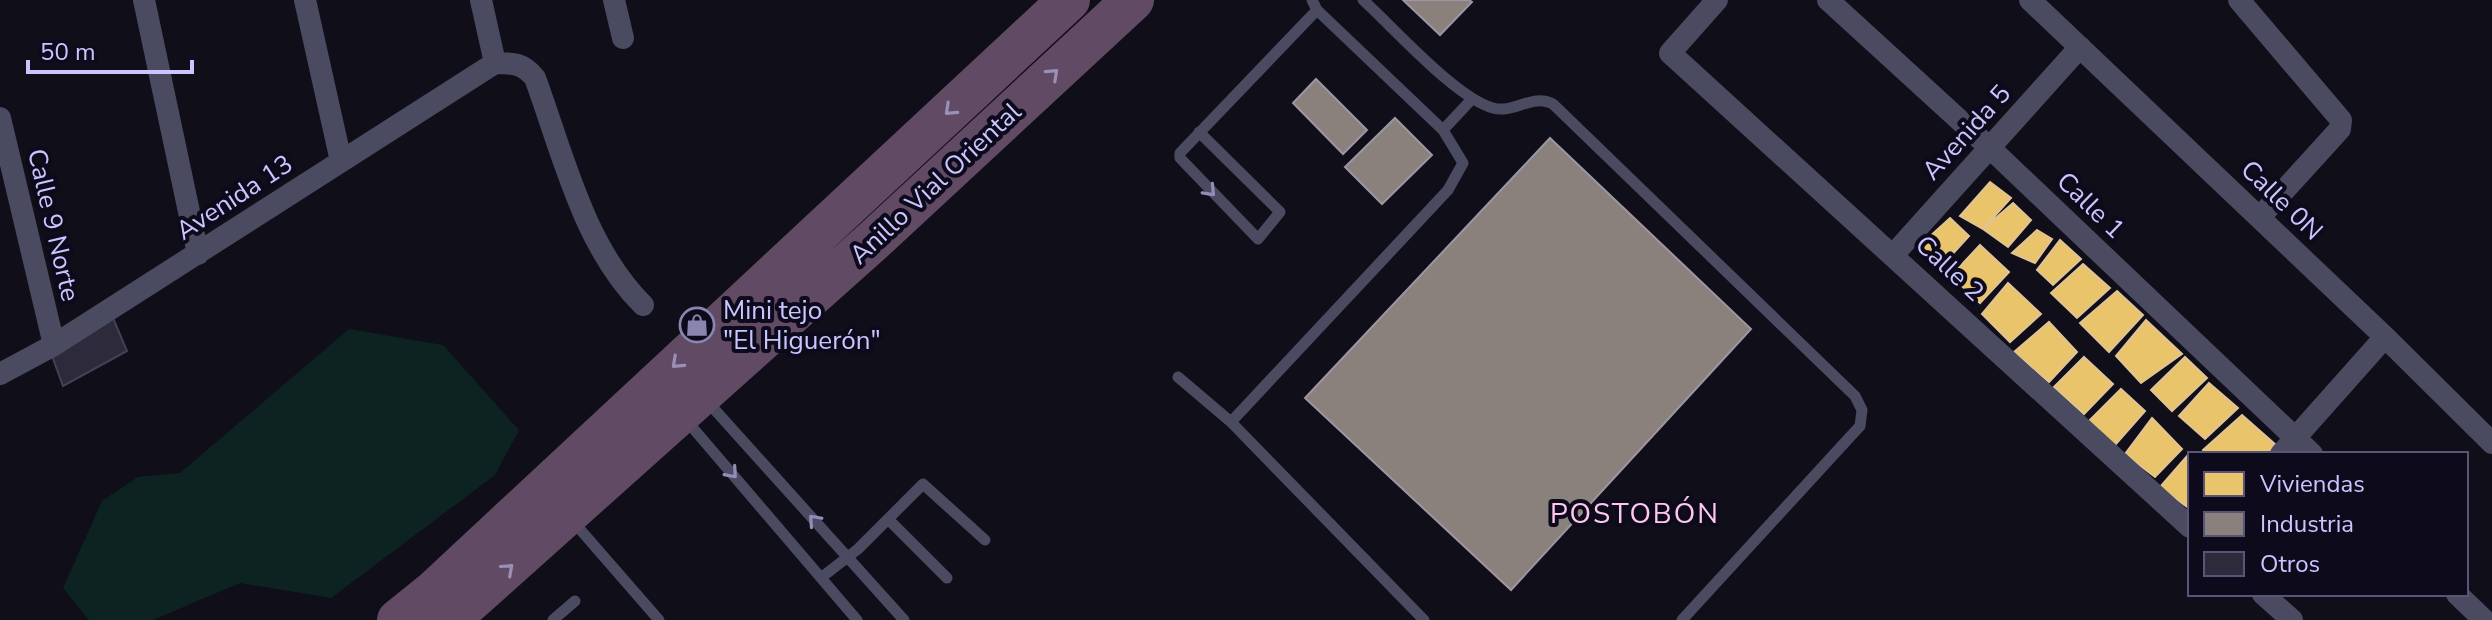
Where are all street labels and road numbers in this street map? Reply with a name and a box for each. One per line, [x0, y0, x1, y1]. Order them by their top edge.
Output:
street label: Avenida 5 [1914, 77, 2019, 188]
street label: Anillo Vial Oriental [842, 94, 1029, 272]
street label: Calle 9 Norte [19, 145, 88, 305]
street label: Avenida 13 [169, 147, 300, 248]
street label: Calle 0N [2233, 153, 2330, 248]
street label: Calle 1 [2049, 164, 2132, 247]
street label: Calle 2 [1908, 228, 1992, 309]

